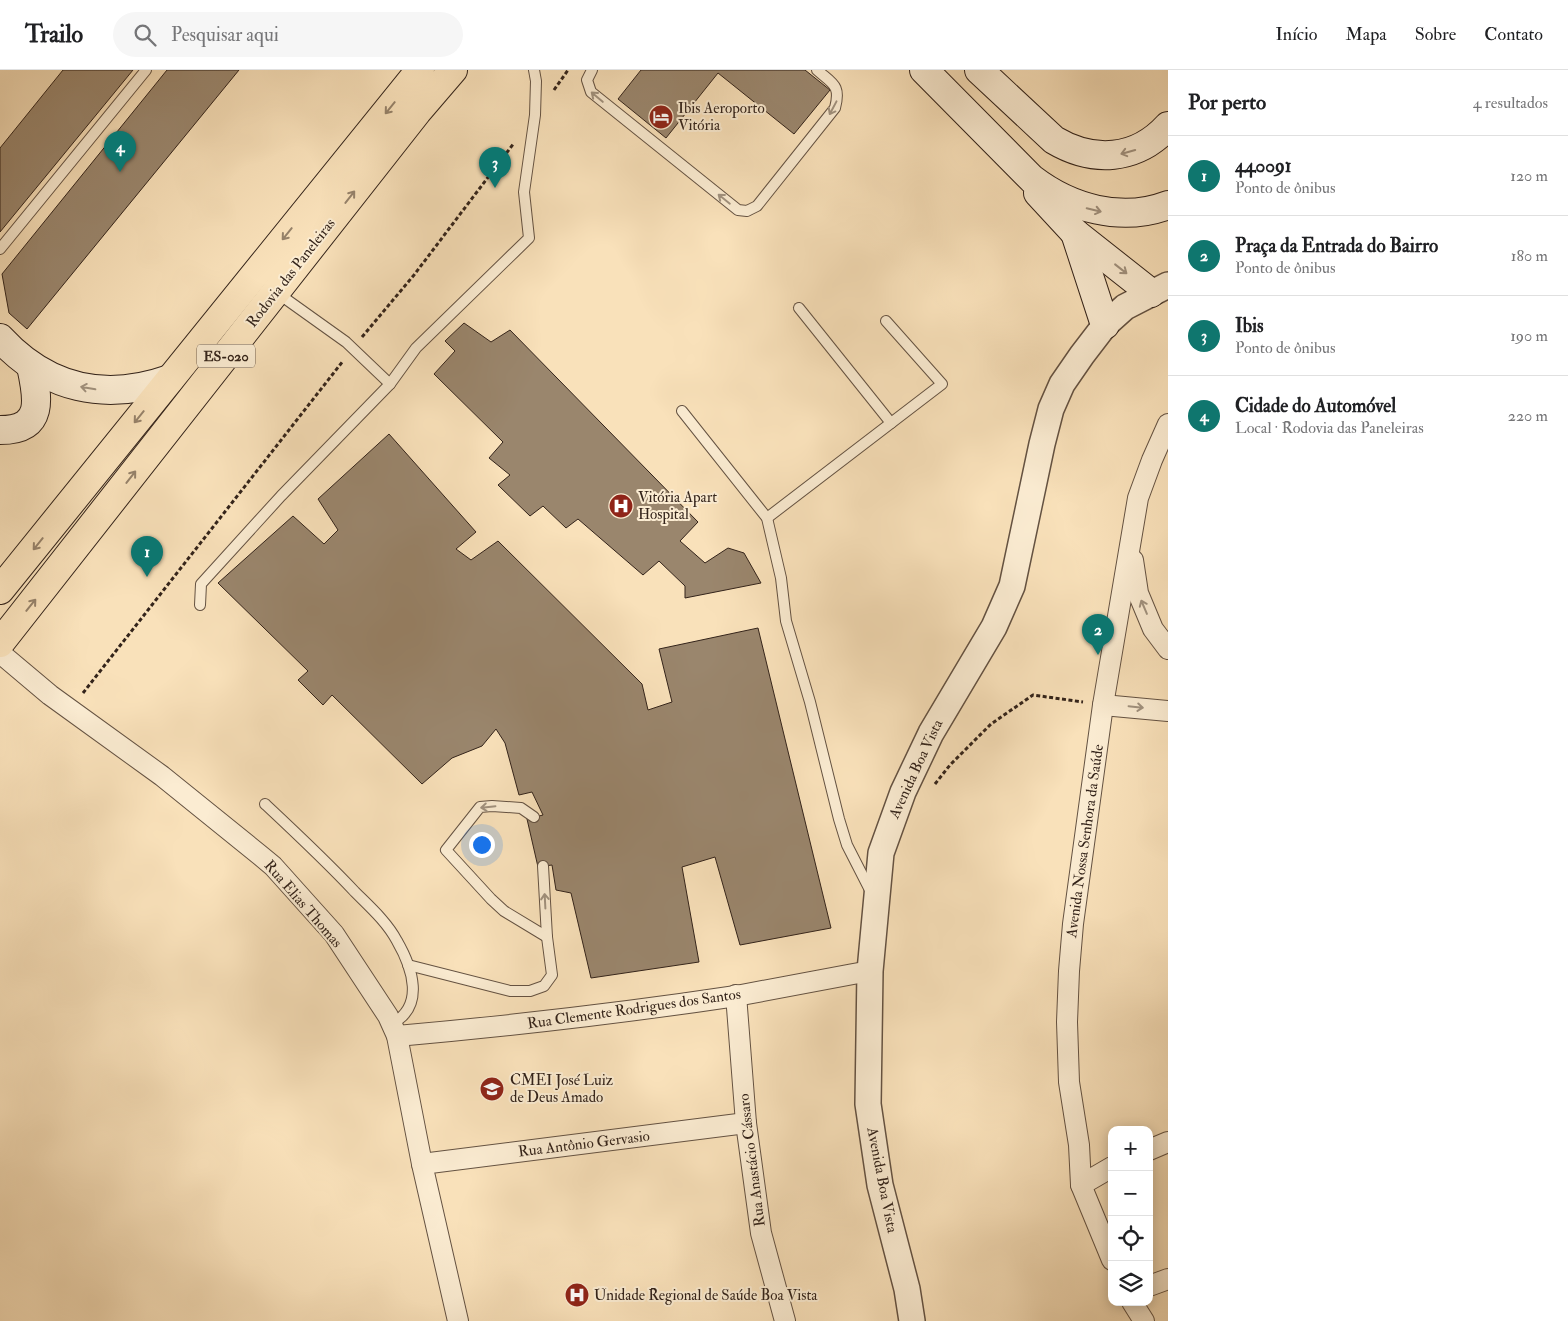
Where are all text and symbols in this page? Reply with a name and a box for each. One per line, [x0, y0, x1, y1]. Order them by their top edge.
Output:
search box [113, 12, 463, 57]
text: Trailo [25, 19, 83, 50]
icon: search [131, 21, 159, 49]
text: Pesquisar aqui [171, 23, 279, 47]
text: Início [1276, 23, 1317, 46]
text: Mapa [1345, 23, 1387, 46]
text: Sobre [1415, 23, 1456, 46]
text: Contato [1484, 23, 1543, 46]
text: Por perto [1188, 89, 1266, 116]
one-way arrow [591, 91, 604, 102]
text: 4 resultados [1473, 93, 1548, 113]
place label: Ibis Aeroporto Vitória [678, 99, 765, 135]
one-way arrow [384, 101, 395, 114]
one-way arrow [828, 101, 838, 116]
hotel icon: Ibis Aeroporto Vitória [648, 104, 674, 130]
pin: 4 [104, 131, 136, 172]
pin: 3 [479, 147, 511, 188]
one-way arrow [1120, 147, 1136, 157]
text: 440091 [1235, 154, 1291, 178]
text: 1 [1201, 166, 1207, 186]
text: 120 m [1510, 166, 1548, 186]
text: Ponto de ônibus [1235, 178, 1336, 198]
one-way arrow [344, 191, 355, 204]
one-way arrow [717, 193, 730, 204]
one-way arrow [1086, 205, 1102, 215]
street label: Rodovia das Paneleiras [242, 215, 340, 331]
one-way arrow [282, 227, 293, 240]
text: Praça da Entrada do Bairro [1235, 234, 1438, 258]
text: 2 [1200, 246, 1208, 266]
text: 180 m [1511, 246, 1548, 266]
text: Ponto de ônibus [1235, 258, 1336, 278]
one-way arrow [1114, 263, 1127, 274]
text: Ibis [1235, 314, 1264, 338]
text: 3 [1201, 326, 1207, 346]
text: 190 m [1510, 326, 1548, 346]
text: Ponto de ônibus [1235, 338, 1336, 358]
road number: ES-020 [197, 344, 255, 368]
one-way arrow [80, 383, 96, 393]
text: Cidade do Automóvel [1235, 394, 1396, 418]
text: 4 [1200, 406, 1208, 426]
text: 220 m [1508, 406, 1548, 426]
one-way arrow [134, 410, 145, 423]
text: Local · Rodovia das Paneleiras [1235, 418, 1424, 438]
one-way arrow [126, 470, 136, 484]
place label: Vitória Apart Hospital [638, 488, 717, 525]
hospital icon: Vitória Apart Hospital [608, 493, 634, 519]
pin: 1 [131, 536, 163, 577]
one-way arrow [32, 537, 43, 550]
one-way arrow [25, 598, 36, 611]
one-way arrow [1139, 600, 1149, 615]
pin: 2 [1082, 614, 1114, 655]
one-way arrow [1127, 702, 1143, 712]
street label: Avenida Boa Vista [884, 716, 948, 823]
street label: Avenida Nossa Senhora da Saúde [1062, 743, 1108, 940]
one-way arrow [481, 802, 497, 812]
your location [469, 832, 495, 858]
street label: Rua Elias Thomas [260, 856, 346, 952]
one-way arrow [540, 894, 550, 910]
street label: Rua Clemente Rodrigues dos Santos [526, 985, 742, 1033]
place label: CMEI José Luiz de Deus Amado [510, 1071, 613, 1107]
school or university icon: CMEI José Luiz de Deus Amado [479, 1076, 505, 1102]
street label: Rua Anastácio Cássaro [734, 1092, 770, 1228]
street label: Avenida Boa Vista [862, 1125, 902, 1235]
map controls [1108, 1126, 1153, 1306]
button: + [1108, 1126, 1153, 1171]
street label: Rua Antônio Gervasio [517, 1127, 651, 1161]
button: − [1108, 1171, 1153, 1216]
button: locate [1108, 1216, 1153, 1261]
button: layers [1108, 1261, 1153, 1306]
hospital icon: Unidade Regional de Saúde Boa Vista [564, 1282, 590, 1308]
place label: Unidade Regional de Saúde Boa Vista [594, 1286, 818, 1305]

